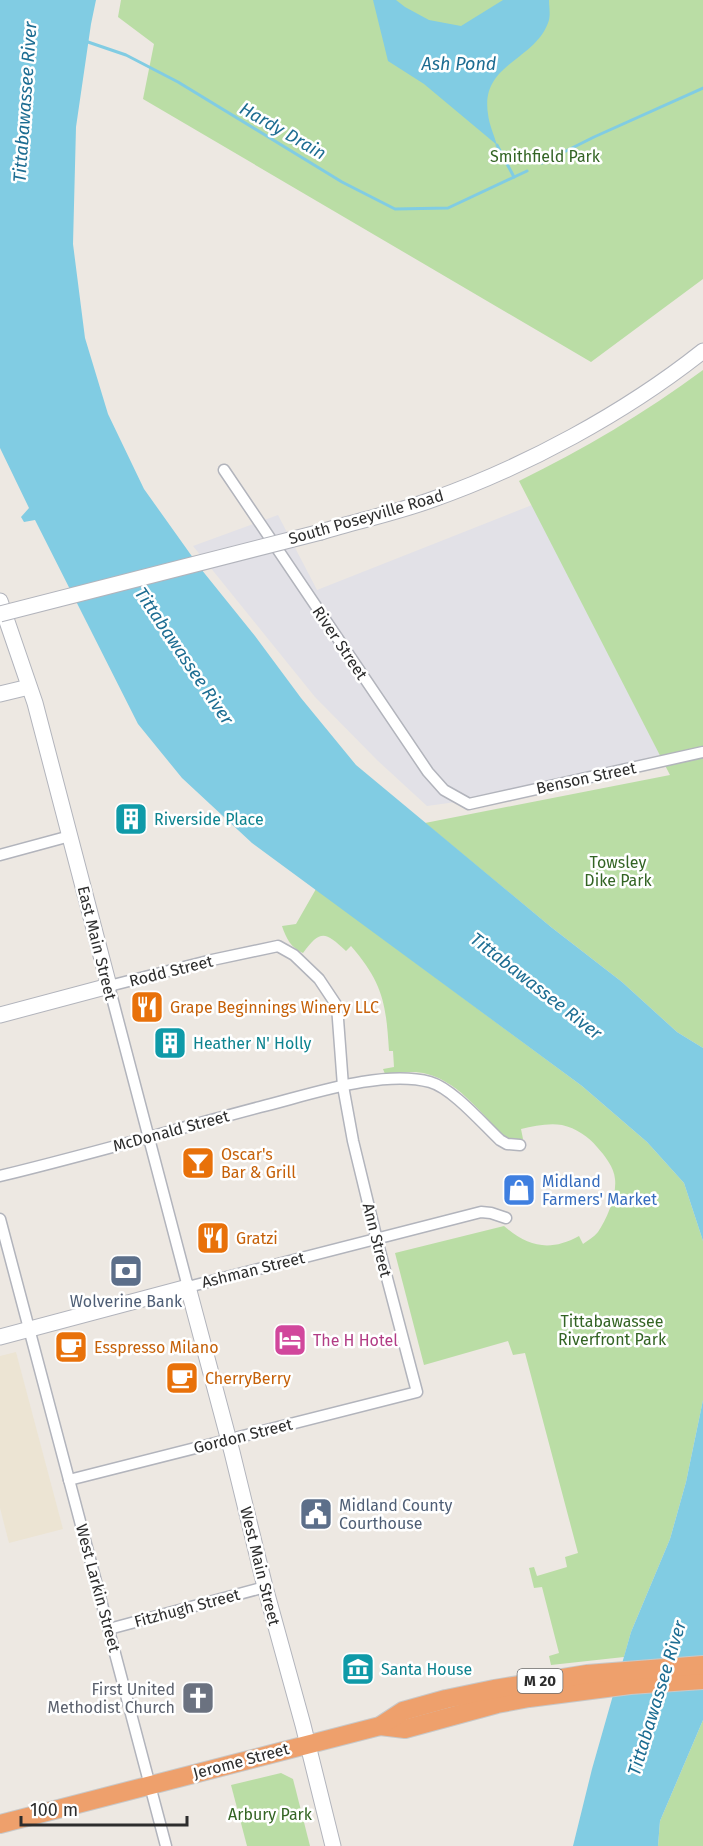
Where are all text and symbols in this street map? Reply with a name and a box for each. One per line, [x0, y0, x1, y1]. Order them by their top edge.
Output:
water label: Tittabawassee River [8, 20, 42, 183]
water label: Ash Pond [421, 53, 497, 75]
water label: Hardy Drain [236, 97, 330, 165]
park label: Smithfield Park [490, 147, 601, 166]
street label: South Poseyville Road [286, 486, 446, 548]
water label: Tittabawassee River [130, 583, 239, 730]
street label: River Street [308, 603, 372, 684]
street label: Benson Street [534, 758, 638, 798]
building icon: Riverside Place [113, 801, 149, 837]
place label: Riverside Place [154, 810, 264, 829]
park label: Towsley Dike Park [584, 853, 652, 890]
street label: East Main Street [74, 884, 120, 1002]
water label: Tittabawassee River [466, 928, 607, 1045]
street label: Rodd Street [127, 951, 215, 991]
restaurant icon: Grape Beginnings Winery LLC [129, 989, 165, 1025]
place label: Grape Beginnings Winery LLC [170, 998, 379, 1017]
building icon: Heather N' Holly [152, 1025, 188, 1061]
place label: Heather N' Holly [193, 1034, 312, 1053]
street label: McDonald Street [111, 1106, 231, 1156]
bar icon: Oscar's Bar & Grill [180, 1145, 216, 1181]
place label: Oscar's Bar & Grill [221, 1145, 296, 1182]
shop icon: Midland Farmers' Market [501, 1172, 537, 1208]
place label: Midland Farmers' Market [542, 1172, 657, 1209]
street label: Ann Street [359, 1201, 395, 1279]
restaurant icon: Gratzi [195, 1220, 231, 1256]
place label: Gratzi [236, 1229, 278, 1248]
street label: Ashman Street [200, 1248, 307, 1292]
bank icon: Wolverine Bank [108, 1253, 144, 1289]
place label: Wolverine Bank [70, 1292, 183, 1311]
park label: Tittabawassee Riverfront Park [558, 1312, 667, 1349]
hotel icon: The H Hotel [272, 1322, 308, 1358]
cafe icon: Esspresso Milano [53, 1329, 89, 1365]
place label: The H Hotel [313, 1331, 398, 1350]
place label: Esspresso Milano [94, 1338, 219, 1357]
cafe icon: CherryBerry [164, 1360, 200, 1396]
place label: CherryBerry [205, 1369, 291, 1388]
street label: Gordon Street [192, 1415, 295, 1457]
public building icon: Midland County Courthouse [298, 1496, 334, 1532]
place label: Midland County Courthouse [339, 1496, 452, 1533]
street label: West Main Street [236, 1505, 284, 1628]
street label: West Larkin Street [72, 1522, 124, 1654]
street label: Fitzhugh Street [132, 1585, 242, 1631]
water label: Tittabawassee River [623, 1617, 691, 1778]
museum icon: Santa House [340, 1651, 376, 1687]
place label: Santa House [381, 1660, 472, 1679]
road number: M 20 [518, 1669, 562, 1693]
place label: First United Methodist Church [48, 1680, 175, 1717]
church icon: First United Methodist Church [180, 1680, 216, 1716]
street label: Jerome Street [191, 1739, 291, 1783]
scale bar [21, 1789, 188, 1827]
text: 100 m [30, 1799, 78, 1821]
park label: Arbury Park [228, 1805, 313, 1824]

